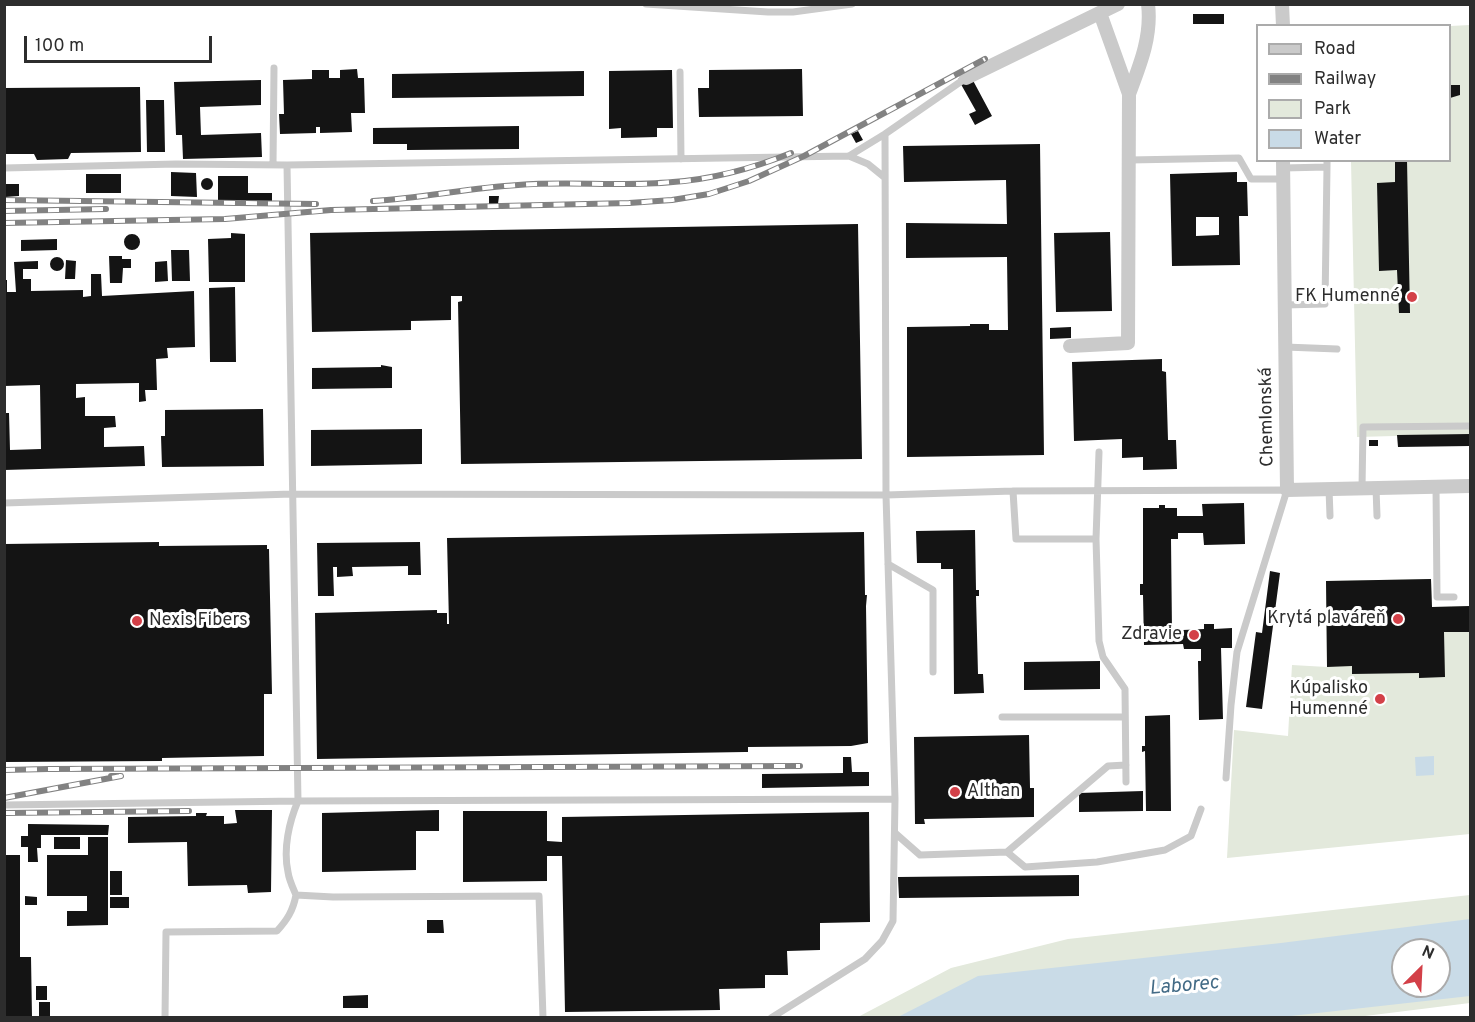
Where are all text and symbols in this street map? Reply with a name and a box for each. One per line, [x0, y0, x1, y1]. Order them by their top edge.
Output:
scale bar [27, 24, 214, 62]
legend [1256, 24, 1451, 162]
text: 100 m [35, 35, 84, 58]
text: Road [1314, 38, 1356, 61]
text: Railway [1314, 68, 1376, 91]
text: Park [1314, 98, 1351, 121]
text: Water [1314, 128, 1361, 151]
place label: FK Humenné [1295, 286, 1400, 308]
marker: FK Humenné [1405, 290, 1419, 304]
street label: Chemlonská [1256, 367, 1280, 467]
place label: Krytá plaváreň [1267, 608, 1386, 630]
place label: Nexis Fibers [149, 610, 248, 632]
marker: Krytá plaváreň [1391, 612, 1405, 626]
marker: Nexis Fibers [130, 614, 144, 628]
place label: Zdravie [1121, 624, 1182, 646]
marker: Zdravie [1187, 628, 1201, 642]
place label: Kúpalisko Humenné [1289, 678, 1368, 720]
marker: Kúpalisko Humenné [1373, 692, 1387, 706]
place label: Althan [967, 781, 1020, 803]
marker: Althan [948, 785, 962, 799]
north arrow [1391, 938, 1451, 998]
text: N [1418, 942, 1437, 965]
water label: Laborec [1148, 972, 1220, 1002]

